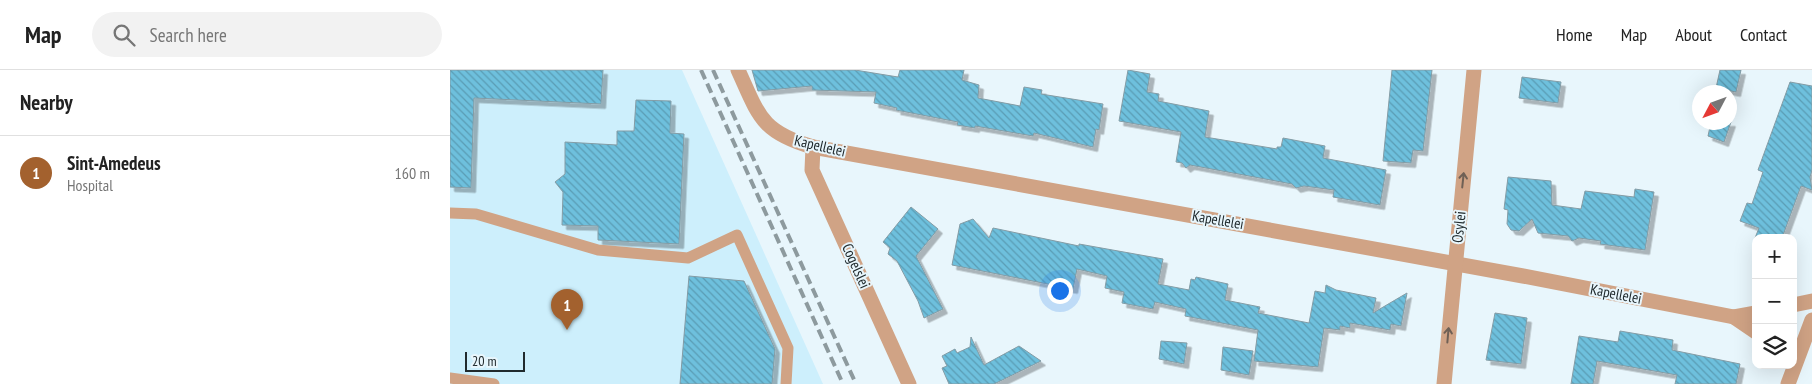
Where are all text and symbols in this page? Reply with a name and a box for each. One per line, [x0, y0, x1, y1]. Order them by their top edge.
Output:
search box [92, 12, 442, 57]
text: Map [25, 19, 62, 50]
icon: search [110, 21, 138, 49]
text: Search here [150, 23, 227, 47]
text: Home [1556, 23, 1593, 46]
text: Map [1621, 23, 1647, 46]
text: About [1675, 23, 1712, 46]
text: Contact [1740, 23, 1787, 46]
north arrow [1692, 85, 1737, 130]
text: Nearby [20, 89, 73, 116]
street label: Kapellelei [793, 130, 848, 161]
text: Sint-Amedeus [67, 151, 161, 175]
text: 1 [32, 163, 40, 183]
text: 160 m [395, 163, 430, 183]
one-way arrow [1459, 172, 1468, 188]
text: Hospital [67, 175, 113, 195]
street label: Kapellelei [1191, 206, 1245, 233]
street label: Osylei [1447, 210, 1470, 244]
map controls [1752, 234, 1797, 369]
button: + [1752, 234, 1797, 279]
street label: Cogelslei [838, 240, 875, 291]
your location [1047, 278, 1073, 304]
street label: Kapellelei [1589, 279, 1643, 308]
button: − [1752, 279, 1797, 324]
pin: 1 [551, 289, 583, 330]
button: layers [1752, 324, 1797, 369]
one-way arrow [1443, 328, 1453, 344]
scale bar [465, 349, 525, 372]
text: 20 m [472, 352, 497, 370]

